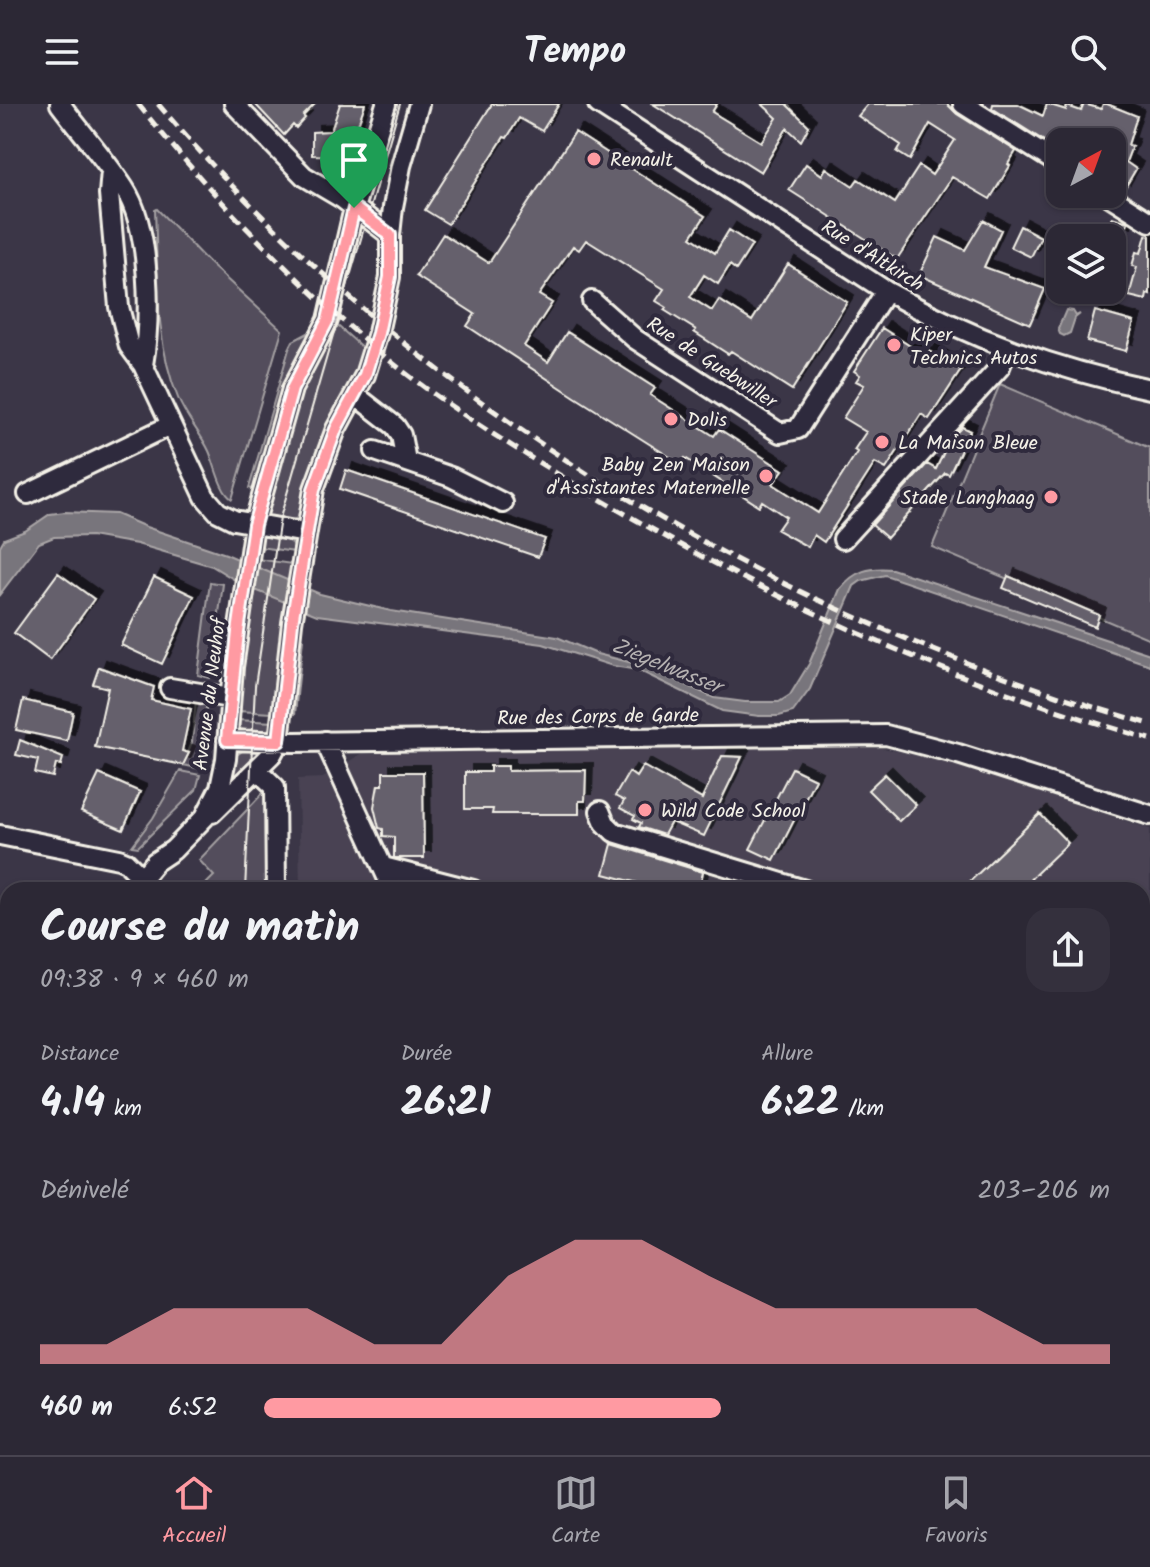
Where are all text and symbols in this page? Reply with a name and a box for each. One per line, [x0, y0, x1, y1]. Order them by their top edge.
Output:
text: Tempo [524, 24, 626, 81]
icon: menu [40, 30, 84, 74]
icon: search [1066, 30, 1110, 74]
pin [320, 126, 388, 208]
north arrow [1046, 128, 1126, 208]
map controls [1046, 128, 1126, 304]
icon: arrive [332, 138, 376, 182]
place label: Renault [610, 145, 673, 177]
marker: Renault [585, 150, 603, 168]
street label: Rue d'Altkirch [814, 212, 930, 301]
button: layers [1046, 224, 1126, 304]
street label: Rue de Guebwiller [639, 309, 784, 419]
place label: Kiper Technics Autos [910, 320, 1038, 375]
marker: Kiper Technics Autos [885, 336, 903, 354]
place label: Dolis [687, 405, 728, 437]
marker: Dolis [662, 410, 680, 428]
place label: La Maison Bleue [898, 428, 1038, 460]
marker: La Maison Bleue [873, 433, 891, 451]
place label: Baby Zen Maison d'Assistantes Maternelle [547, 450, 750, 505]
marker: Baby Zen Maison d'Assistantes Maternelle [757, 467, 775, 485]
place label: Stade Langhaag [901, 483, 1035, 515]
marker: Stade Langhaag [1042, 488, 1060, 506]
street label: Avenue du Neuhof [186, 613, 237, 773]
water label: Ziegelwasser [606, 629, 731, 707]
street label: Rue des Corps de Garde [497, 700, 699, 736]
place label: Wild Code School [661, 796, 806, 828]
marker: Wild Code School [636, 801, 654, 819]
text: Course du matin [40, 894, 360, 964]
button: share [1026, 908, 1110, 992]
text: 09:38 · 9 × 460 m [40, 959, 249, 1001]
text: Distance [40, 1037, 119, 1072]
text: Durée [401, 1037, 452, 1072]
text: Allure [761, 1037, 813, 1072]
text: 4.14 [40, 1072, 105, 1136]
text: 26:21 [401, 1072, 491, 1136]
text: 6:22 [761, 1072, 840, 1136]
text: km [105, 1092, 142, 1127]
text: /km [840, 1092, 884, 1127]
text: Dénivelé [40, 1170, 129, 1212]
text: 203–206 m [978, 1170, 1110, 1212]
text: 460 m [40, 1387, 113, 1429]
text: 6:52 [168, 1387, 218, 1429]
tab: Accueil [162, 1471, 226, 1554]
tab: Carte [551, 1471, 600, 1554]
tab: Favoris [925, 1471, 988, 1554]

